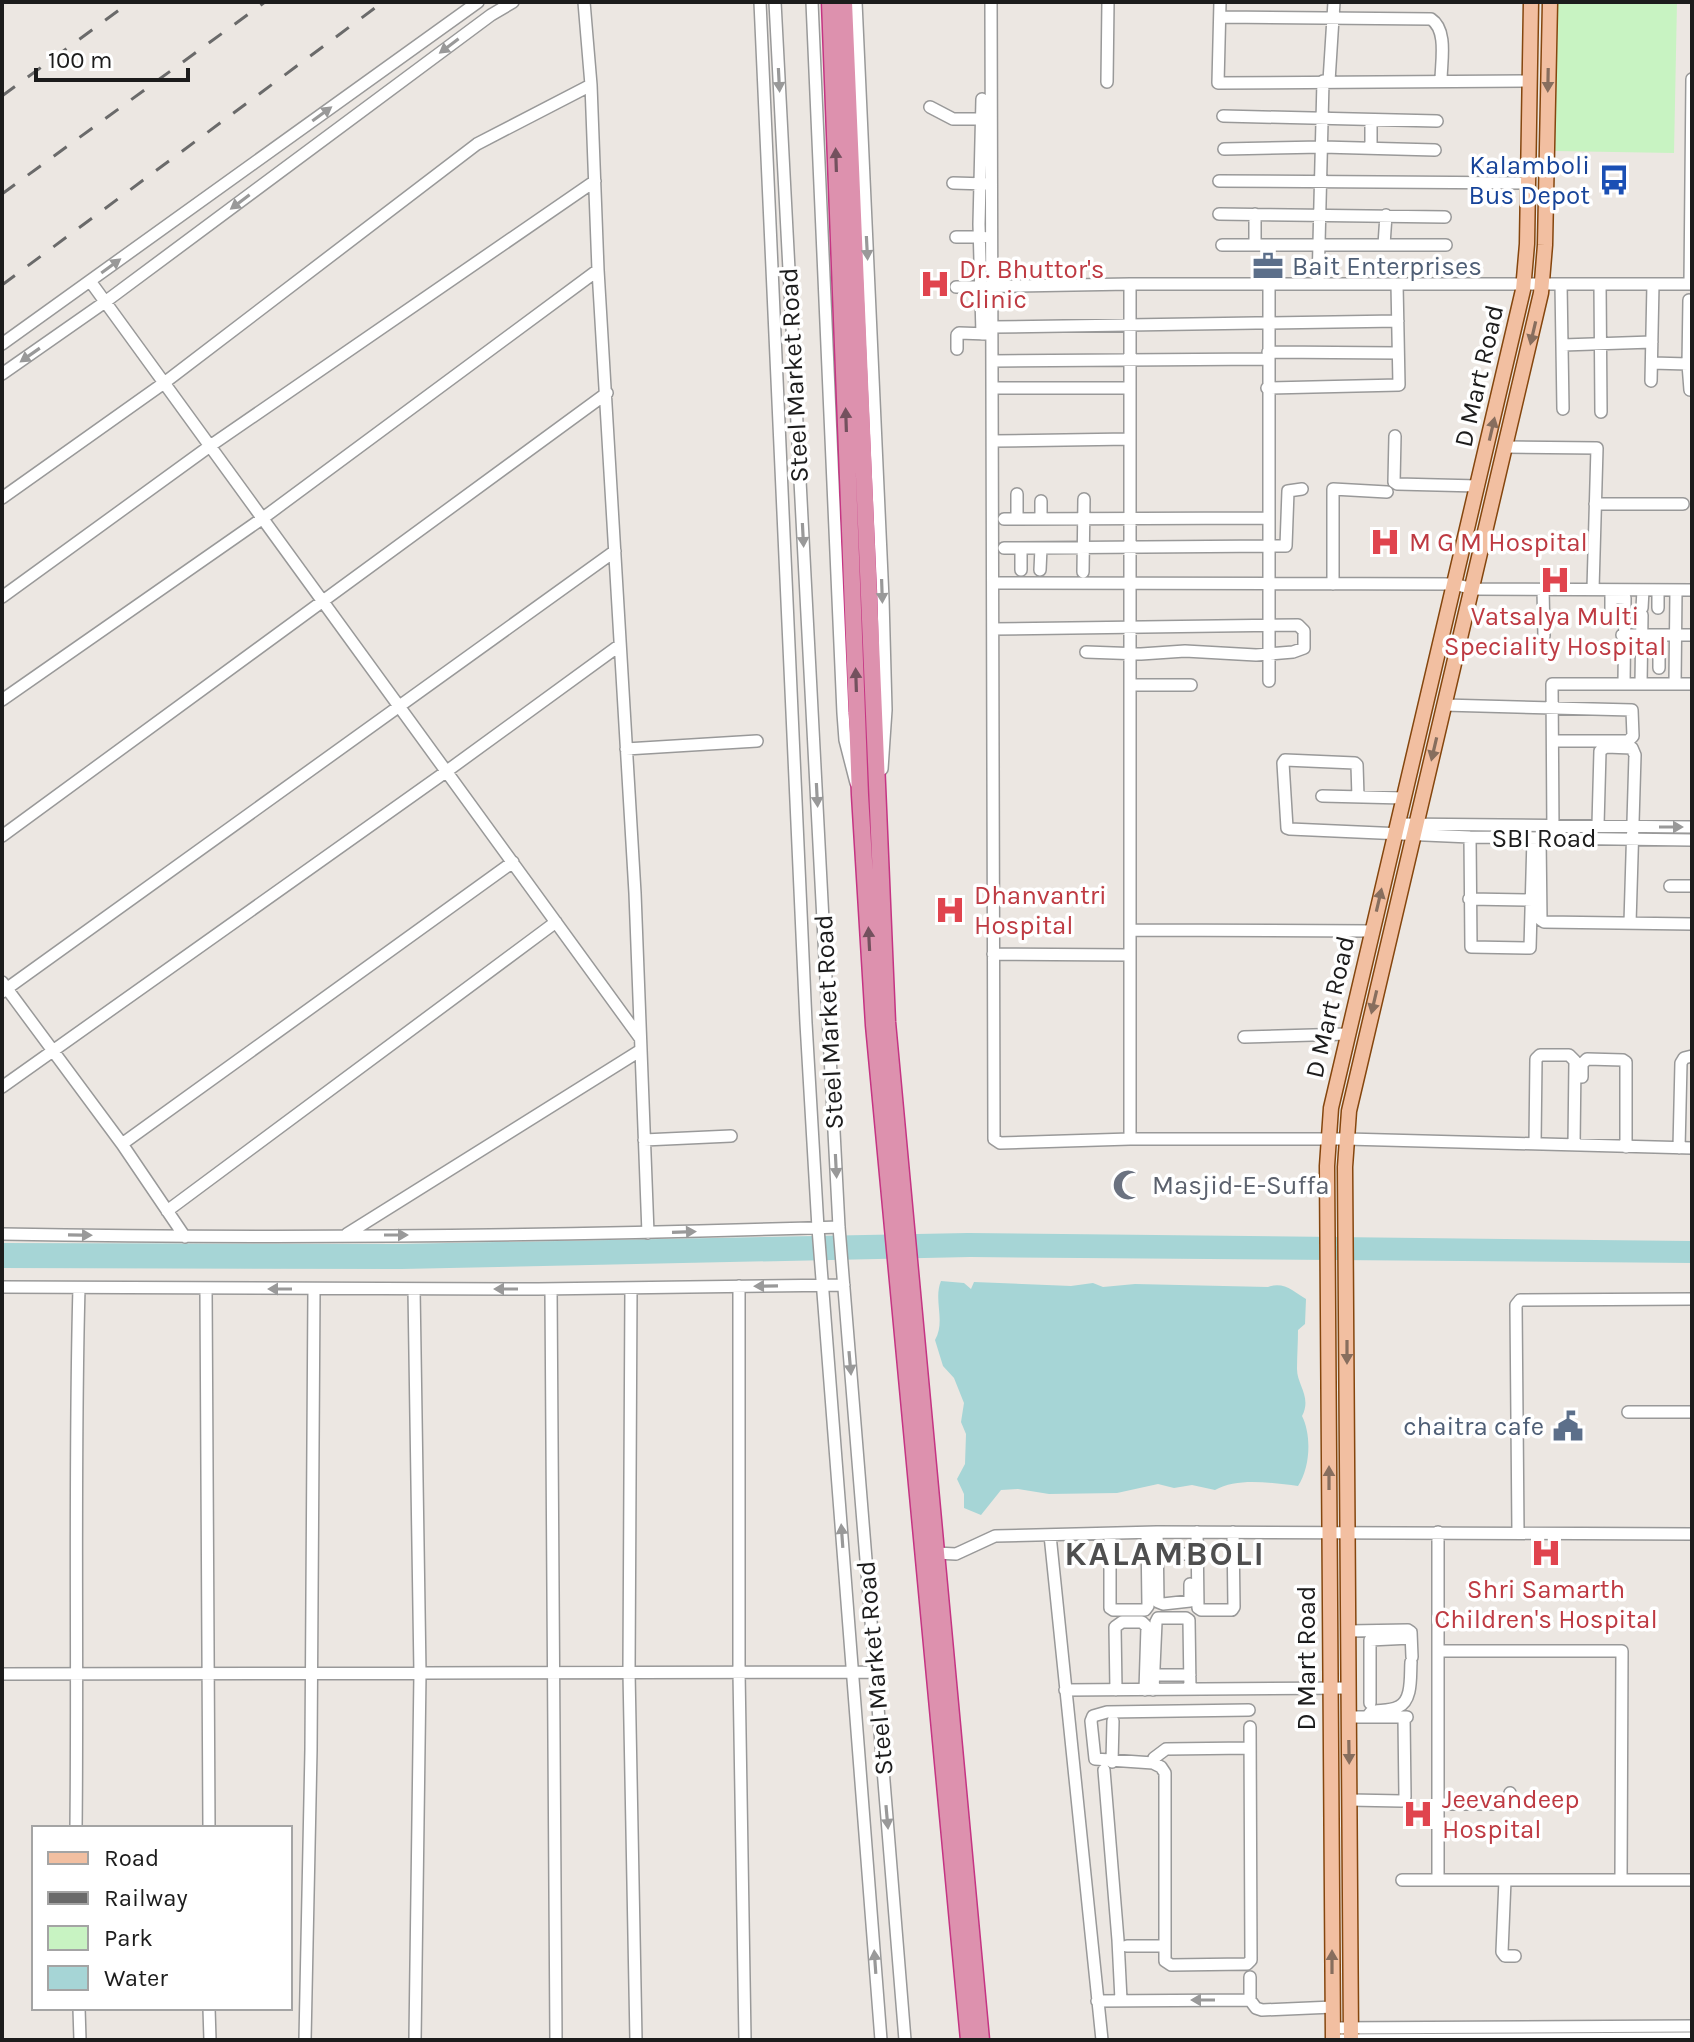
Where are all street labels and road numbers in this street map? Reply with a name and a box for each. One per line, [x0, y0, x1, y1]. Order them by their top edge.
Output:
street label: Steel Market Road [773, 267, 815, 483]
street label: D Mart Road [1448, 302, 1510, 450]
street label: SBI Road [1491, 823, 1597, 854]
street label: Steel Market Road [808, 914, 850, 1130]
street label: D Mart Road [1299, 933, 1361, 1081]
street label: Steel Market Road [850, 1559, 900, 1777]
street label: D Mart Road [1291, 1586, 1322, 1730]

